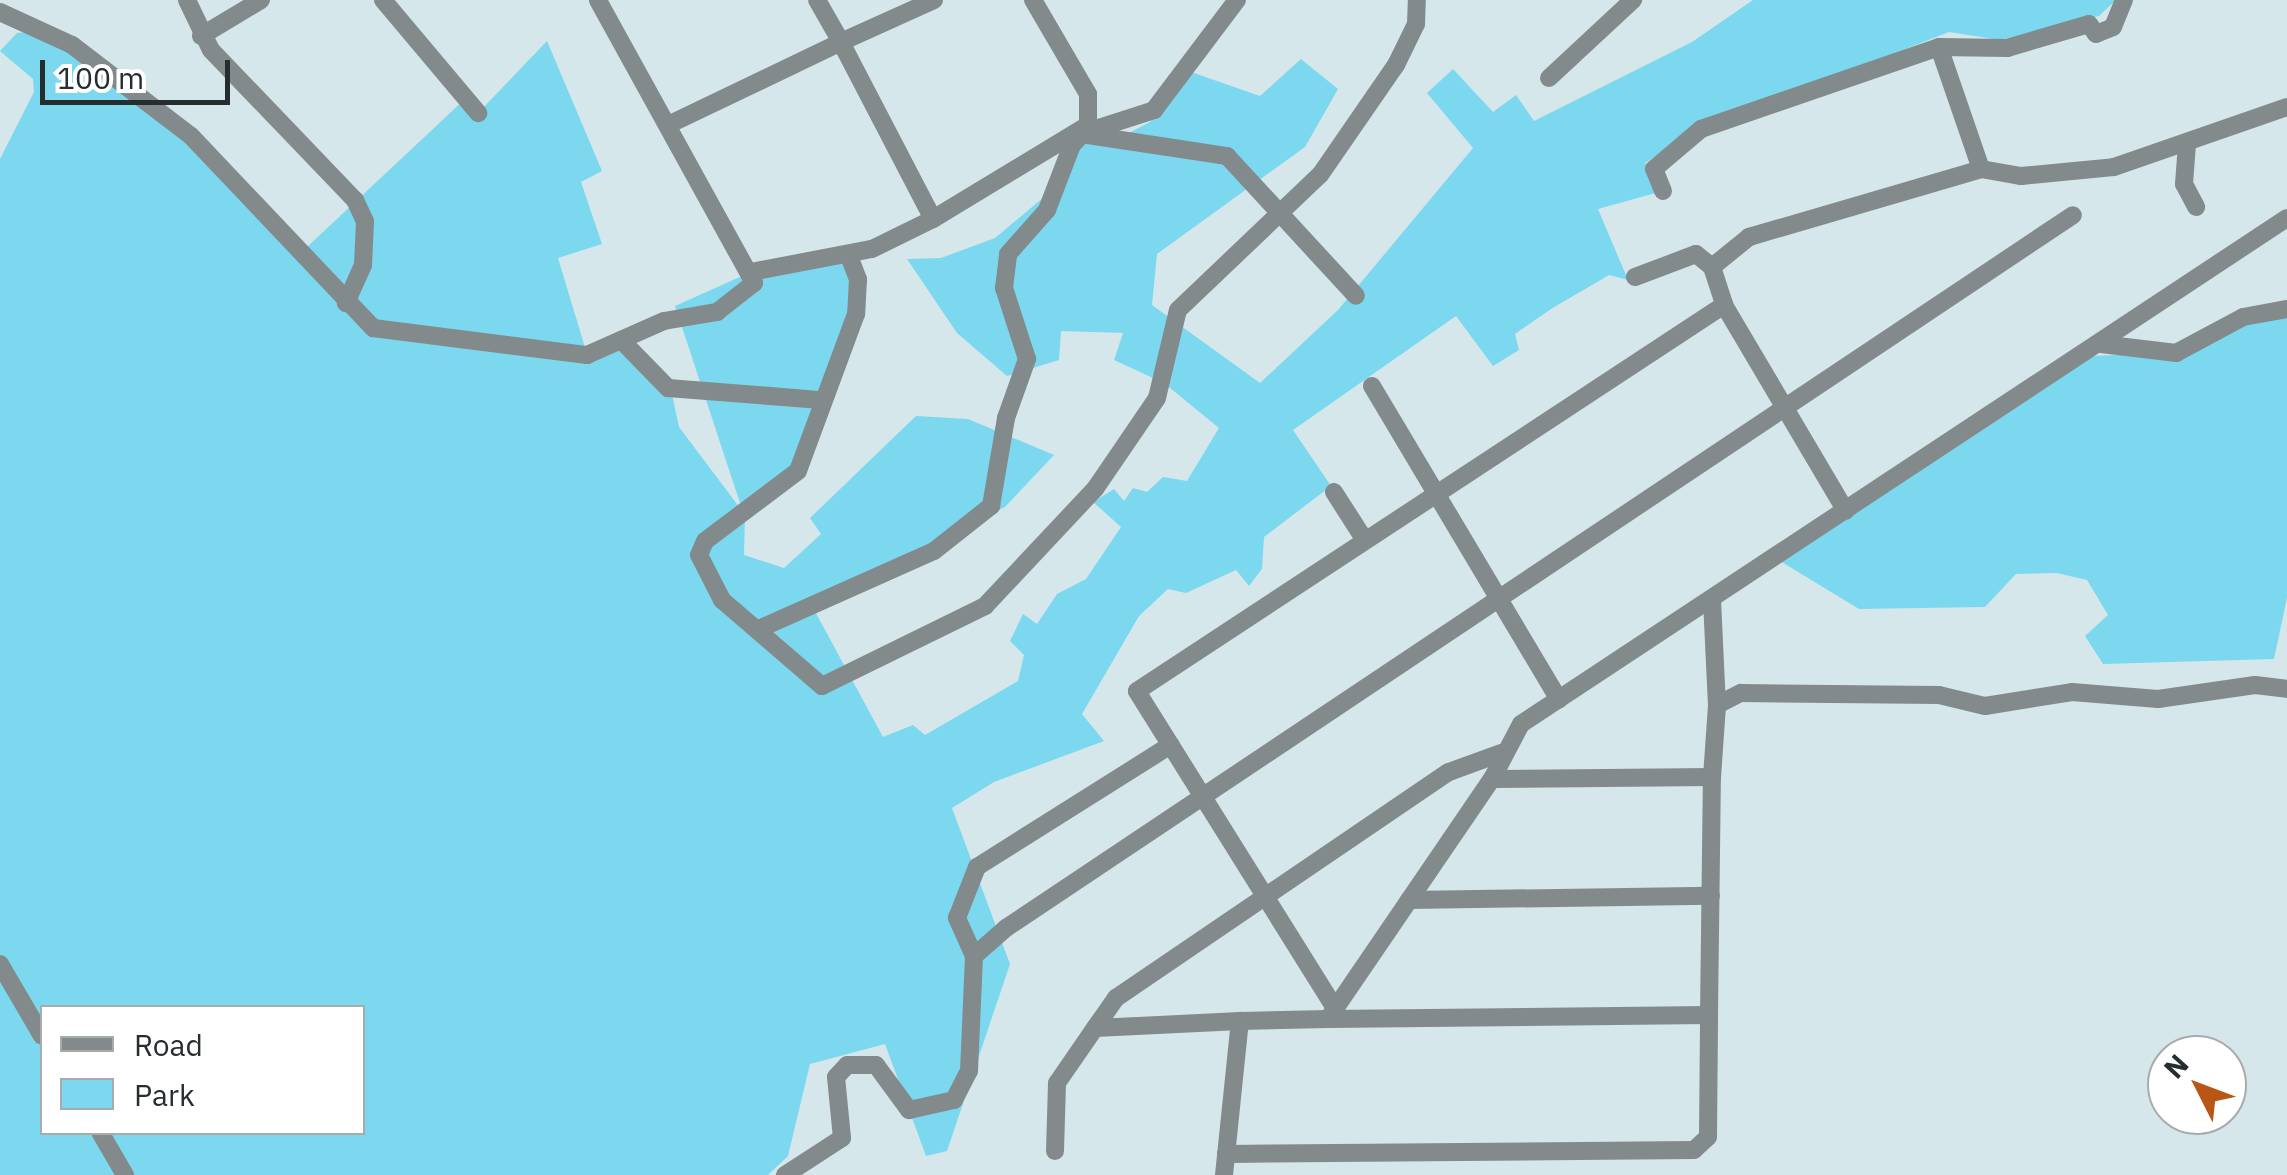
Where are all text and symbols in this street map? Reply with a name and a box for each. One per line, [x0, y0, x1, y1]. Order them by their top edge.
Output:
scale bar [45, 40, 235, 102]
text: 100 m [57, 58, 144, 97]
legend [40, 1005, 365, 1135]
text: Road [134, 1025, 203, 1064]
north arrow [2147, 1035, 2247, 1135]
text: N [2155, 1046, 2196, 1086]
text: Park [134, 1075, 195, 1114]

